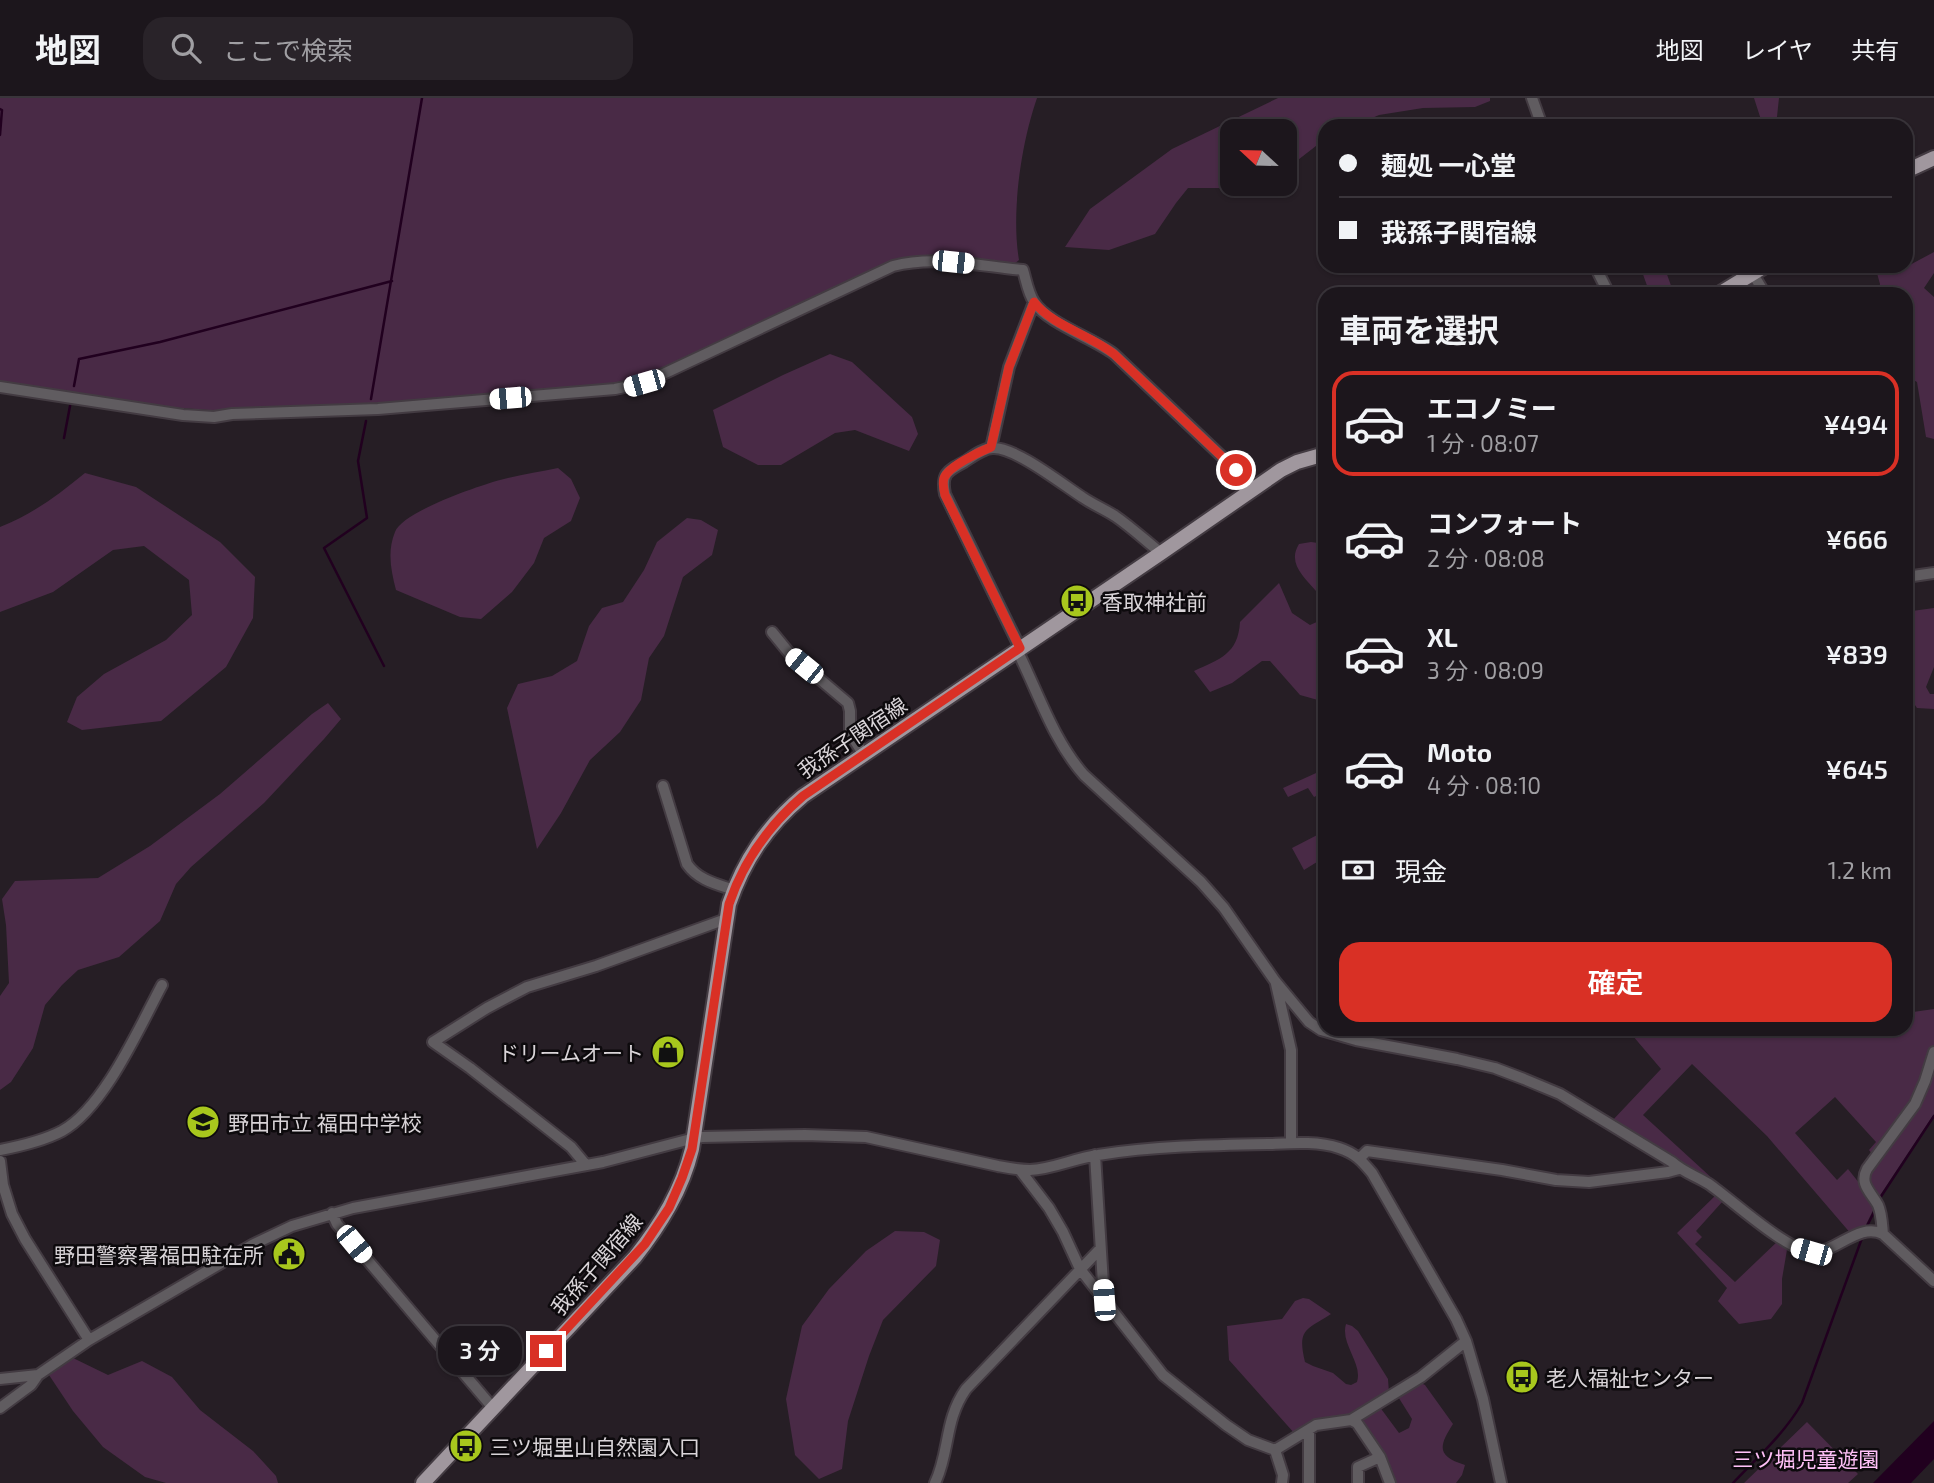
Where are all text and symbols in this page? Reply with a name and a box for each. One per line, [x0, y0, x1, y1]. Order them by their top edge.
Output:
search box [143, 17, 633, 80]
text: 地図 [35, 29, 101, 69]
icon: search [167, 29, 205, 67]
text: ここで検索 [223, 34, 353, 65]
text: 地図 [1656, 35, 1704, 64]
text: レイヤ [1742, 35, 1813, 64]
text: 共有 [1851, 35, 1899, 64]
north arrow [1220, 119, 1297, 196]
map controls [1220, 119, 1297, 196]
text: 麺処 一心堂 [1381, 149, 1517, 180]
text: 我孫子関宿線 [1381, 216, 1537, 247]
car [932, 249, 975, 275]
text: 車両を選択 [1339, 310, 1499, 348]
car [621, 367, 668, 399]
car [489, 386, 532, 410]
icon: car [1343, 392, 1406, 455]
text: エコノミー [1427, 392, 1557, 423]
text: ¥494 [1823, 408, 1888, 439]
text: 1 分 · 08:07 [1427, 429, 1539, 457]
route start [1220, 454, 1252, 486]
icon: car [1343, 507, 1406, 570]
text: コンフォート [1427, 507, 1582, 538]
text: ¥666 [1826, 523, 1888, 554]
text: 2 分 · 08:08 [1427, 544, 1545, 572]
bus stop icon: 香取神社前 [1058, 582, 1096, 620]
place label: 香取神社前 [1102, 589, 1207, 614]
text: XL [1427, 621, 1458, 652]
icon: car [1343, 622, 1406, 685]
text: ¥839 [1825, 638, 1888, 669]
car [782, 645, 827, 687]
text: 3 分 · 08:09 [1427, 656, 1544, 684]
street label: 我孫子関宿線 [793, 691, 911, 783]
text: Moto [1427, 736, 1492, 767]
icon: car [1343, 737, 1406, 800]
text: ¥645 [1826, 753, 1888, 784]
text: 4 分 · 08:10 [1427, 771, 1541, 799]
icon: cash [1339, 851, 1377, 889]
text: 現金 [1395, 855, 1447, 886]
text: 1.2 km [1828, 856, 1892, 884]
button: 確定 [1339, 942, 1892, 1022]
shop icon: ドリームオート [649, 1033, 687, 1071]
place label: ドリームオート [498, 1040, 644, 1065]
school or university icon: 野田市立 福田中学校 [184, 1103, 222, 1141]
place label: 野田市立 福田中学校 [228, 1110, 422, 1135]
street label: 我孫子関宿線 [545, 1208, 647, 1320]
car [333, 1221, 376, 1267]
public building icon: 野田警察署福田駐在所 [270, 1235, 308, 1273]
car [1788, 1236, 1835, 1268]
place label: 野田警察署福田駐在所 [54, 1242, 264, 1267]
car [1093, 1278, 1116, 1322]
callout: 3 分 [438, 1326, 522, 1376]
route end [530, 1335, 562, 1367]
text: 3 分 [460, 1336, 500, 1364]
bus stop icon: 老人福祉センター [1503, 1358, 1541, 1396]
place label: 老人福祉センター [1546, 1365, 1714, 1390]
bus stop icon: 三ツ堀里山自然園入口 [447, 1427, 485, 1465]
place label: 三ツ堀里山自然園入口 [490, 1434, 700, 1459]
park label: 三ツ堀児童遊園 [1733, 1446, 1880, 1471]

